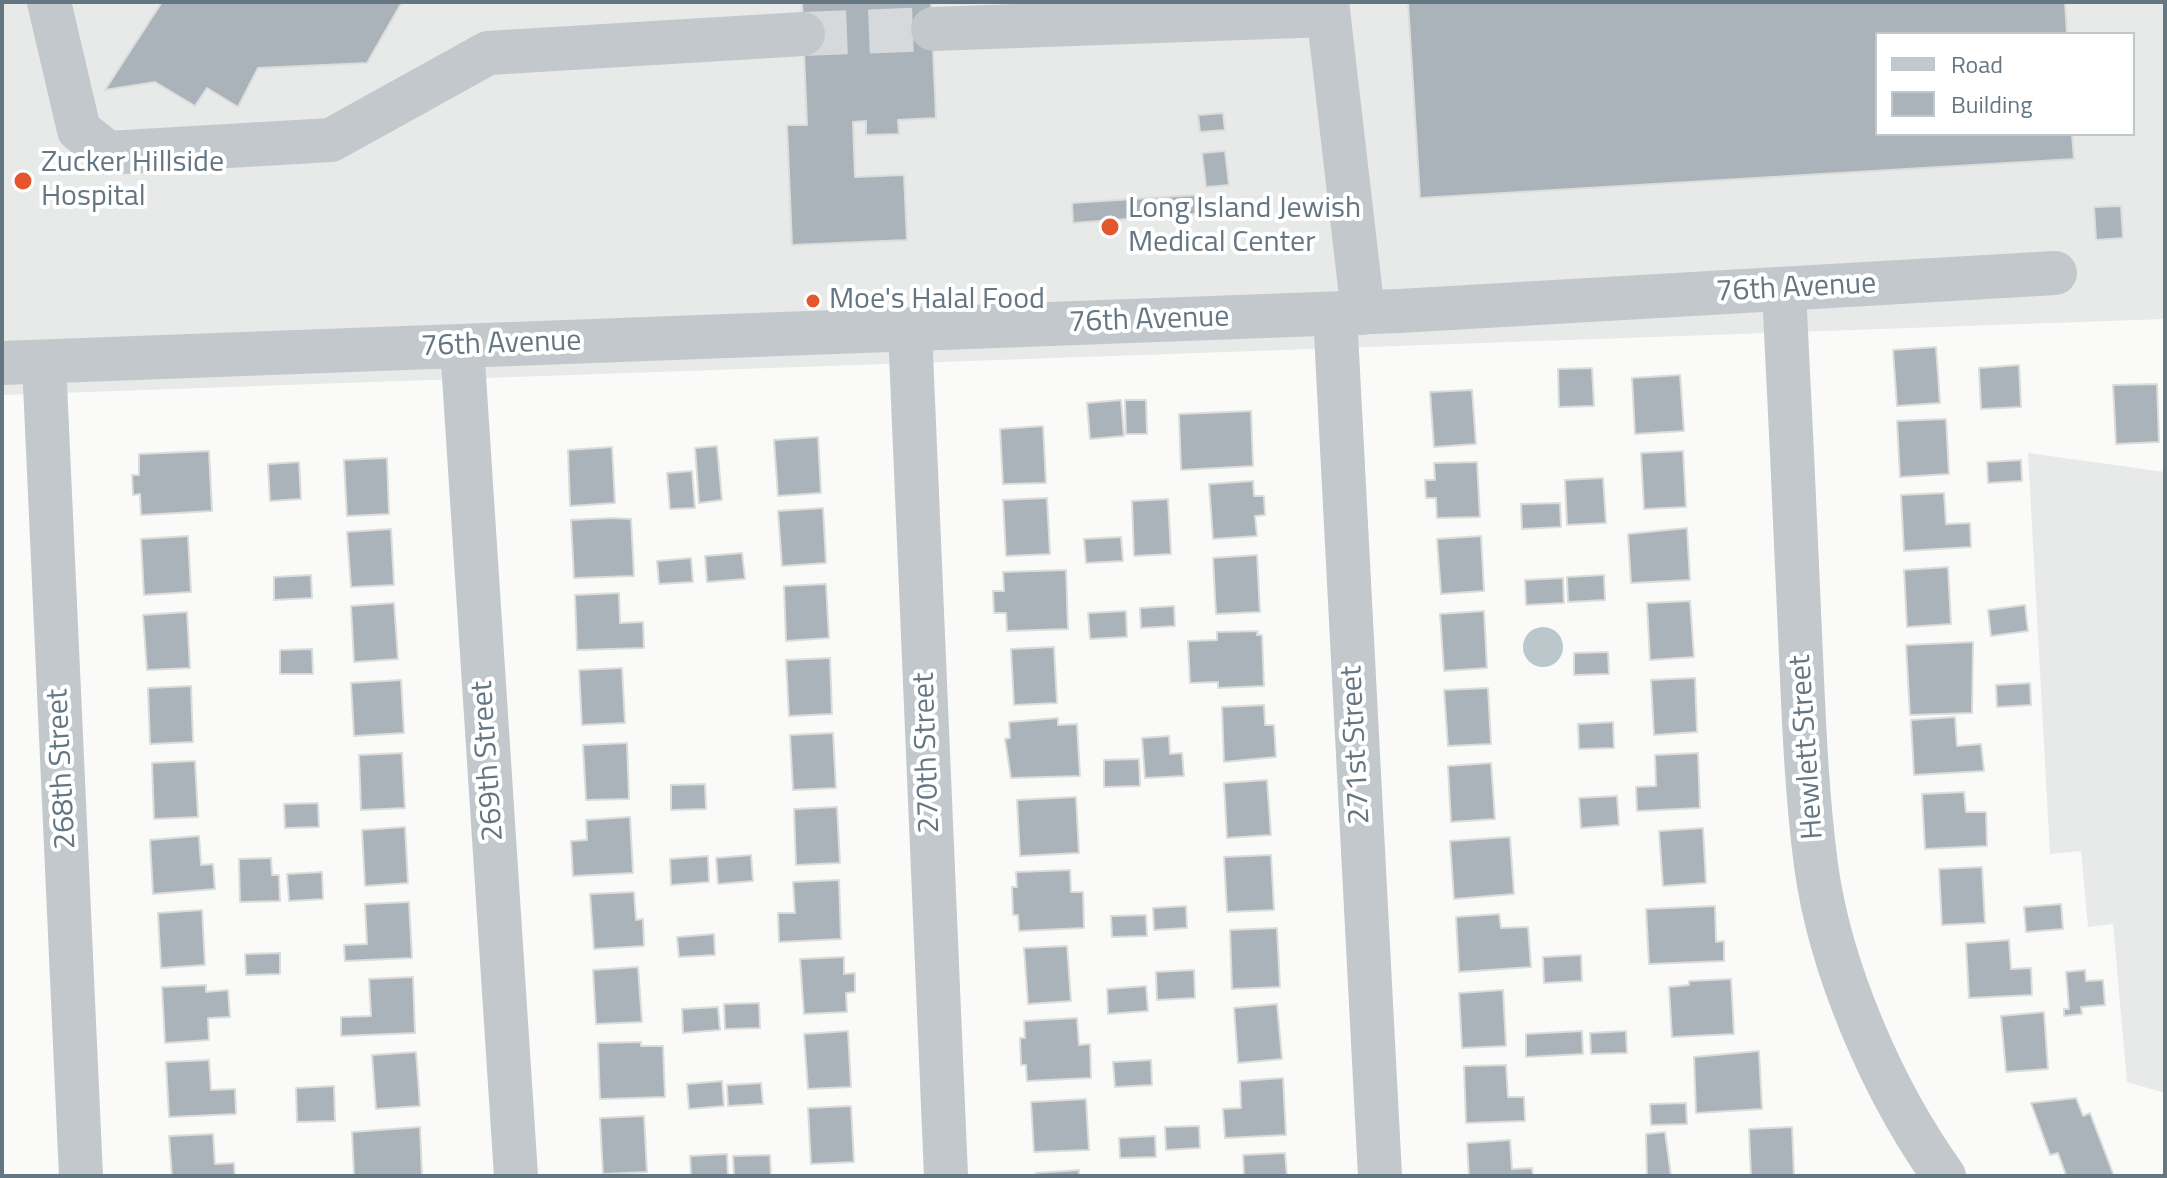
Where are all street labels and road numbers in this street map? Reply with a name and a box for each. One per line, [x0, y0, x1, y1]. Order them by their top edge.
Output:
street label: 76th Avenue [1715, 267, 1877, 311]
street label: 76th Avenue [1068, 300, 1230, 342]
street label: 76th Avenue [420, 324, 582, 366]
street label: Hewlett Street [1784, 653, 1832, 841]
street label: 271st Street [1335, 665, 1379, 825]
street label: 270th Street [907, 672, 949, 834]
street label: 269th Street [465, 679, 513, 843]
street label: 268th Street [41, 688, 85, 850]

